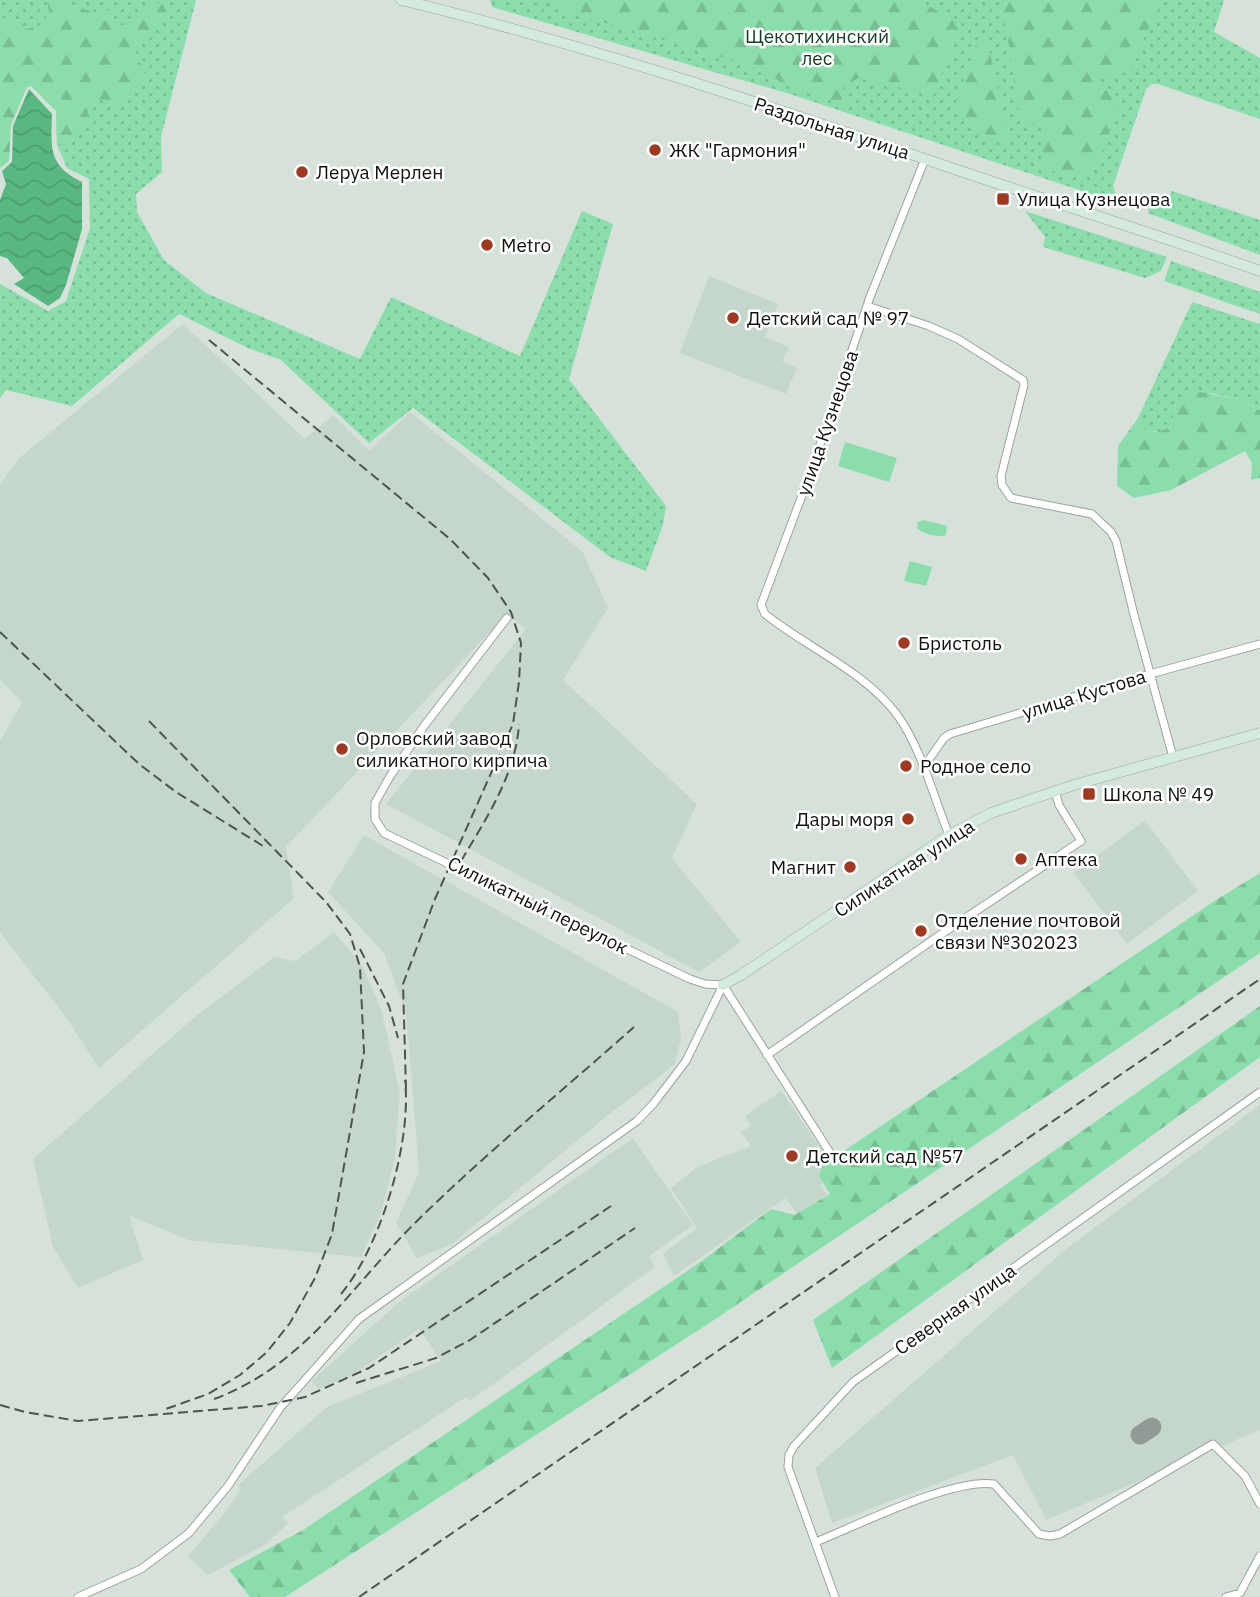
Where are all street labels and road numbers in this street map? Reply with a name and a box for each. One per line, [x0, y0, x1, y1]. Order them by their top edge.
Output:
street label: Раздольная улица [751, 92, 913, 164]
street label: улица Кузнецова [791, 347, 863, 499]
street label: улица Кустова [1019, 664, 1149, 724]
street label: Силикатная улица [829, 814, 979, 922]
street label: Силикатный переулок [444, 851, 632, 959]
street label: Северная улица [890, 1258, 1020, 1360]

